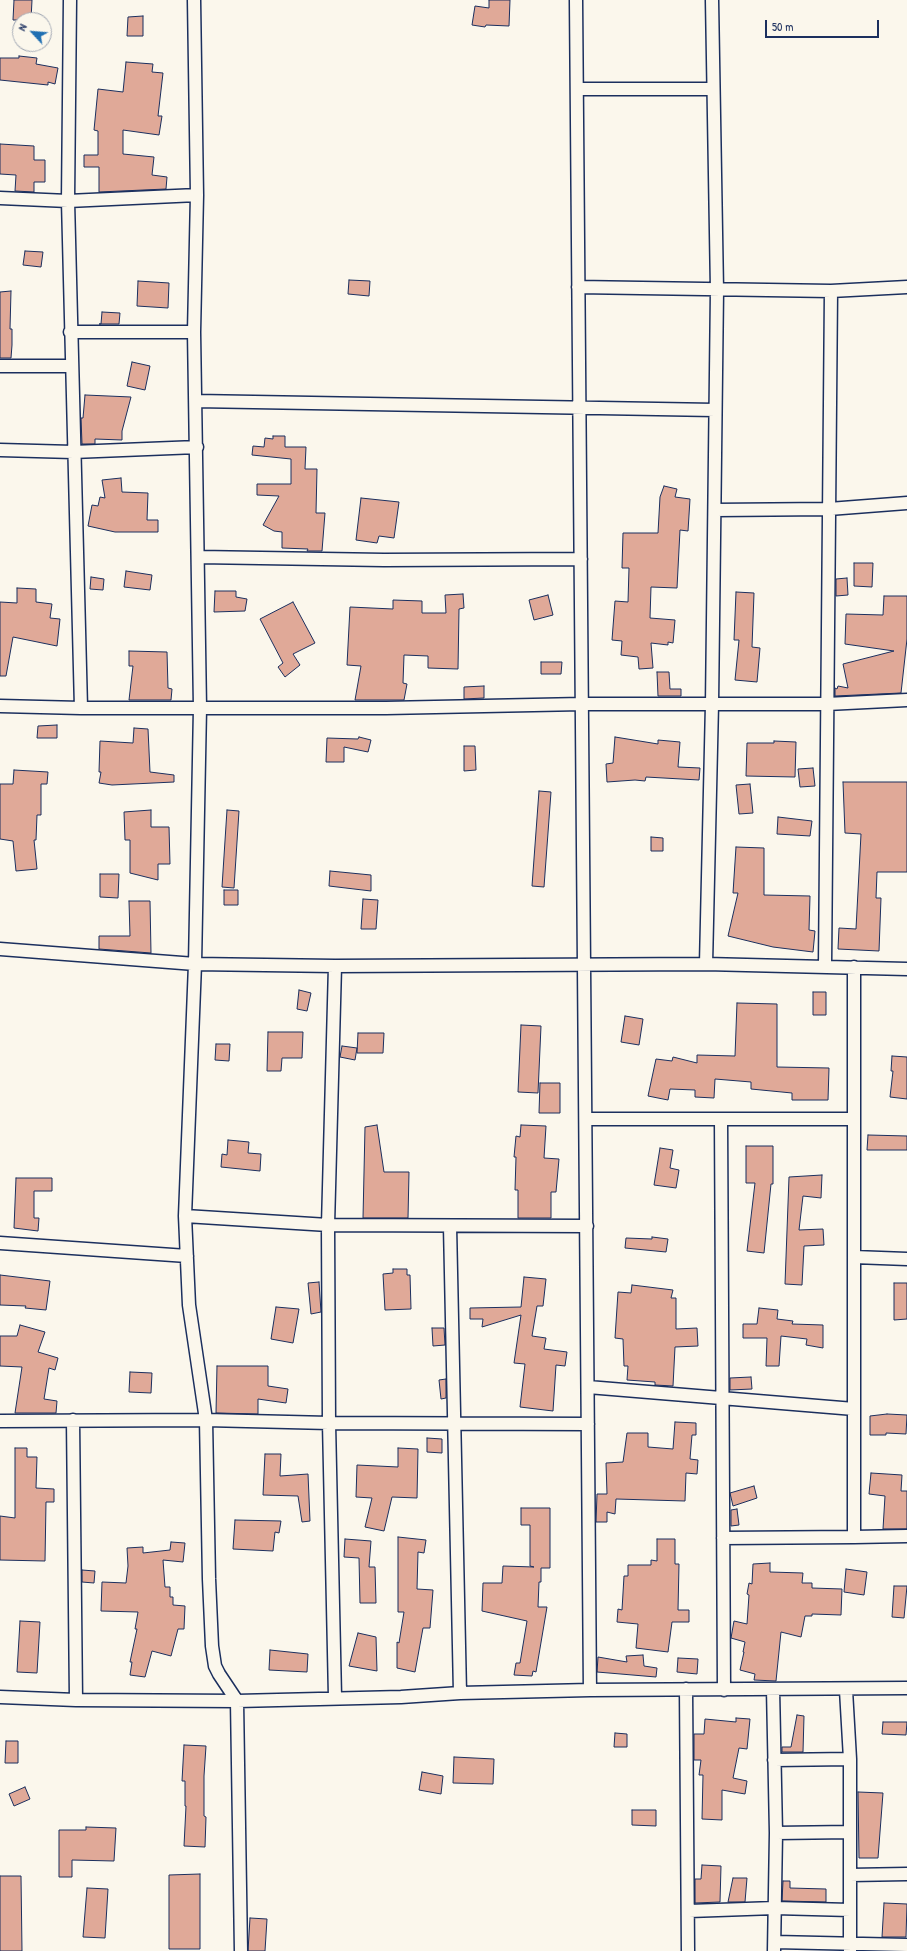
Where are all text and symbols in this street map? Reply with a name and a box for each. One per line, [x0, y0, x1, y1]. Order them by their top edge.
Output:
north arrow [12, 12, 52, 52]
scale bar [767, 12, 881, 38]
text: 50 m [772, 18, 793, 35]
text: N [15, 21, 30, 33]

